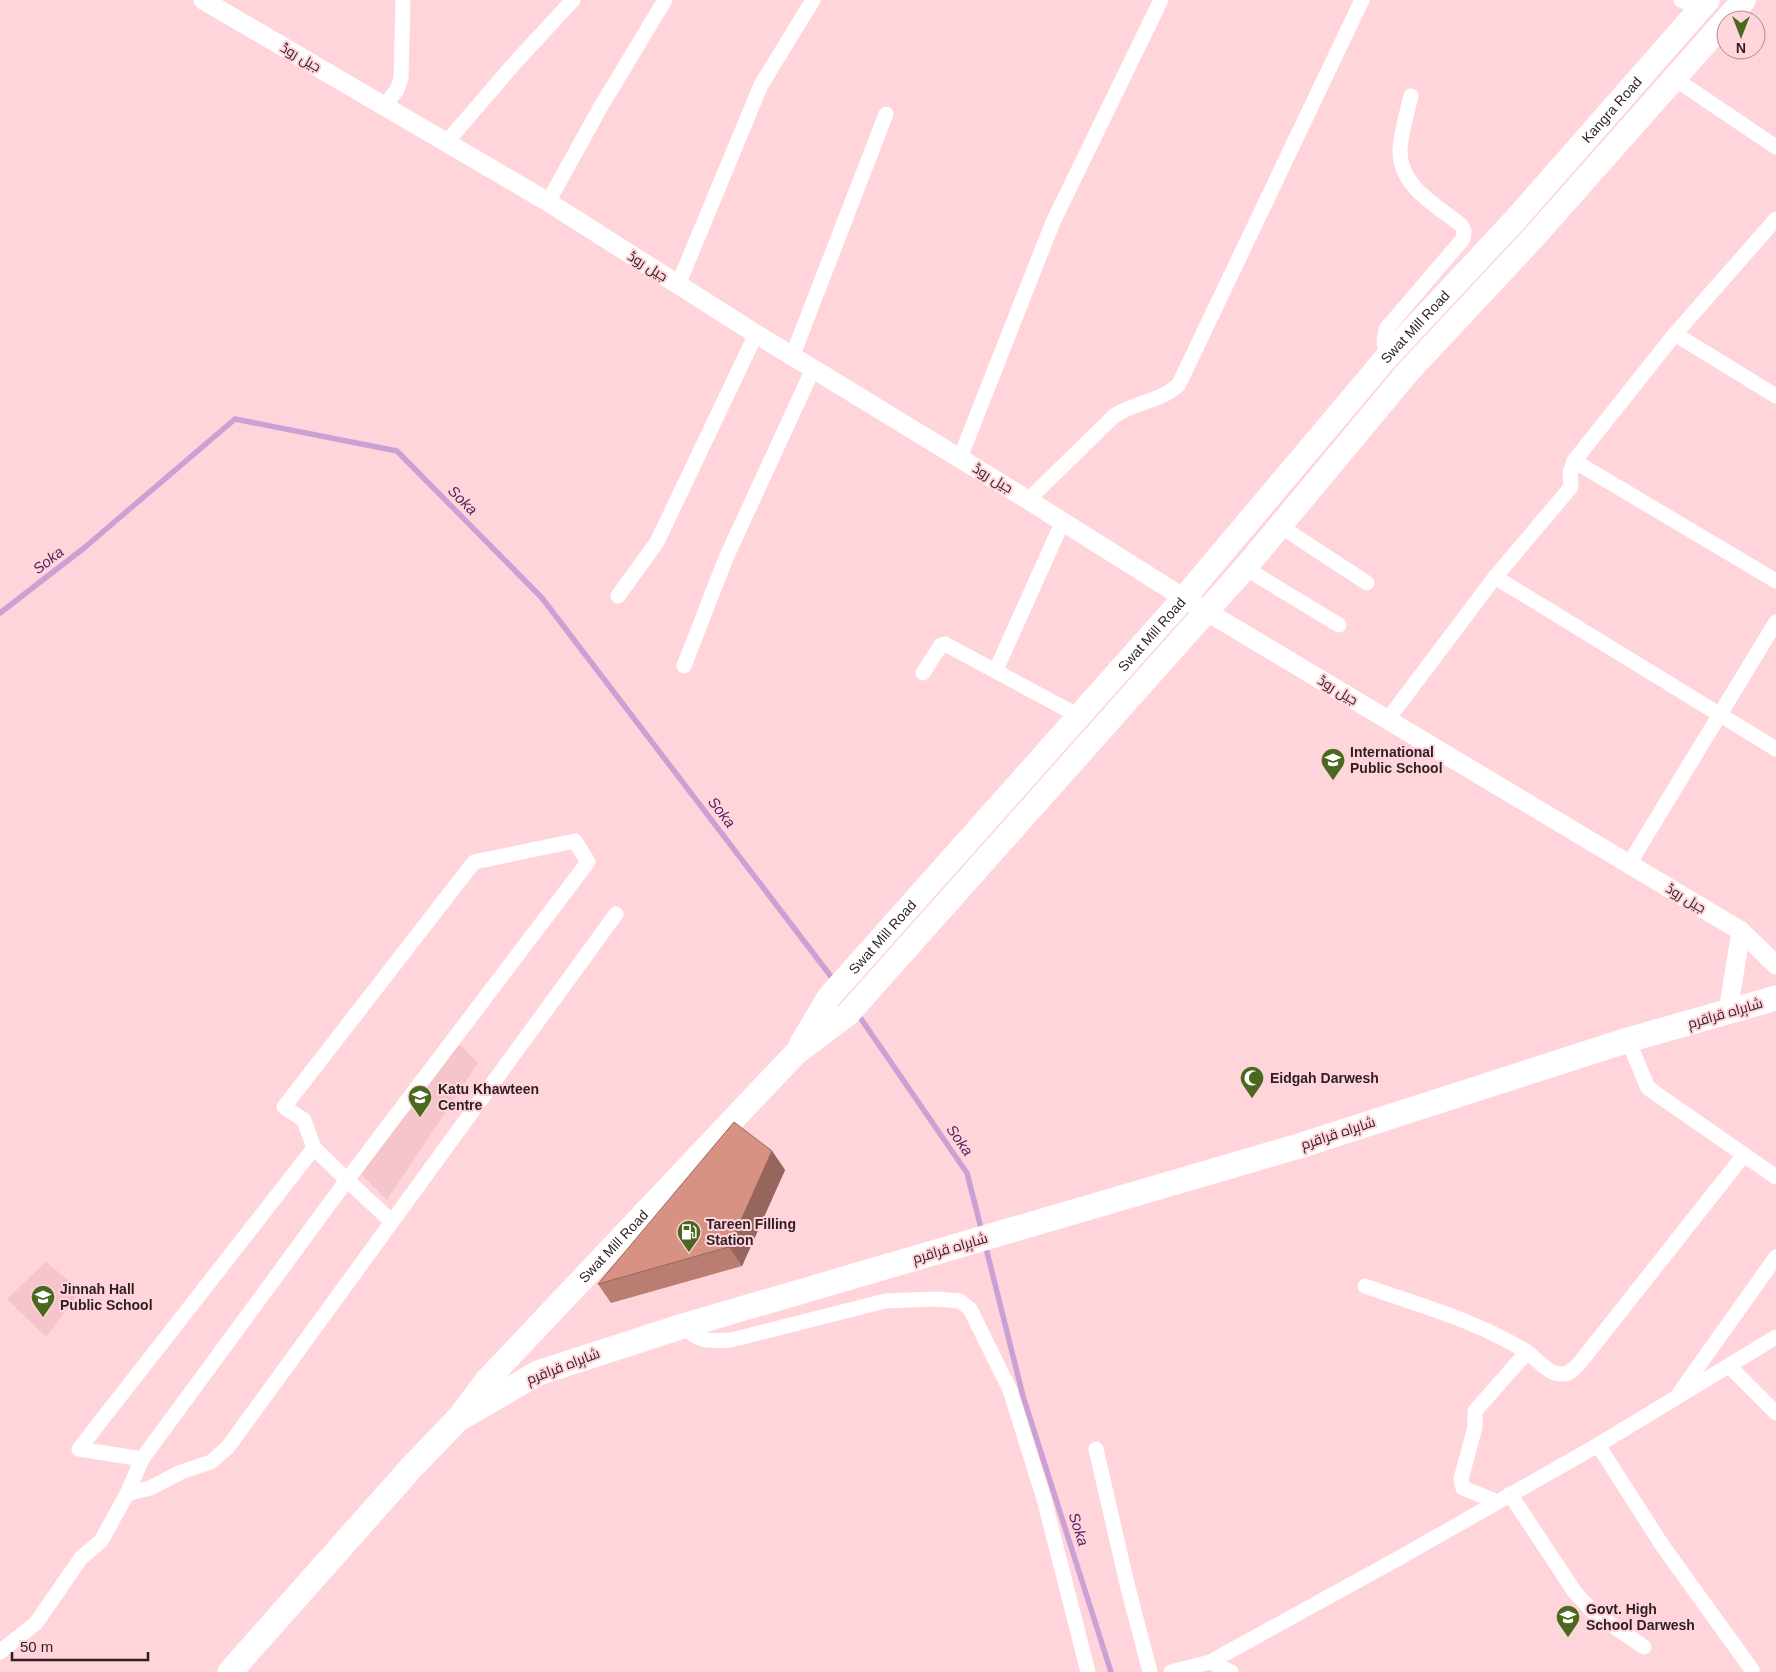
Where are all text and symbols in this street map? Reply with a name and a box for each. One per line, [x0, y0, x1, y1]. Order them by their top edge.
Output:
north arrow [1716, 10, 1766, 60]
street label: جیل روڈ [278, 39, 324, 75]
text: N [1736, 40, 1746, 56]
street label: Kangra Road [1578, 73, 1645, 146]
street label: جیل روڈ [625, 248, 671, 284]
street label: Swat Mill Road [1377, 287, 1453, 366]
street label: جیل روڈ [970, 460, 1016, 496]
water label: Soka [445, 482, 481, 518]
water label: Soka [29, 543, 67, 577]
street label: Swat Mill Road [1115, 594, 1189, 675]
street label: جیل روڈ [1315, 672, 1361, 708]
place label: International Public School [1350, 744, 1443, 776]
school or university icon: International Public School [1320, 747, 1346, 781]
water label: Soka [705, 793, 739, 831]
street label: جیل روڈ [1663, 880, 1709, 916]
street label: Swat Mill Road [845, 897, 919, 977]
street label: شاہراہ قراقرم [1686, 995, 1765, 1033]
mosque icon: Eidgah Darwesh [1239, 1065, 1265, 1099]
place label: Eidgah Darwesh [1270, 1070, 1379, 1086]
place label: Katu Khawteen Centre [438, 1081, 539, 1113]
school or university icon: Katu Khawteen Centre [407, 1084, 433, 1118]
street label: شاہراہ قراقرم [1299, 1113, 1378, 1154]
water label: Soka [943, 1121, 977, 1159]
street label: Swat Mill Road [575, 1207, 651, 1286]
place label: Tareen Filling Station [706, 1216, 796, 1248]
fuel station icon: Tareen Filling Station [676, 1219, 702, 1253]
street label: شاہراہ قراقرم [911, 1230, 990, 1268]
place label: Jinnah Hall Public School [60, 1281, 153, 1313]
school or university icon: Jinnah Hall Public School [30, 1284, 56, 1318]
street label: شاہراہ قراقرم [524, 1345, 603, 1389]
water label: Soka [1066, 1510, 1092, 1548]
place label: Govt. High School Darwesh [1586, 1601, 1695, 1633]
school or university icon: Govt. High School Darwesh [1555, 1604, 1581, 1638]
scale bar [12, 1630, 149, 1662]
text: 50 m [20, 1638, 53, 1655]

